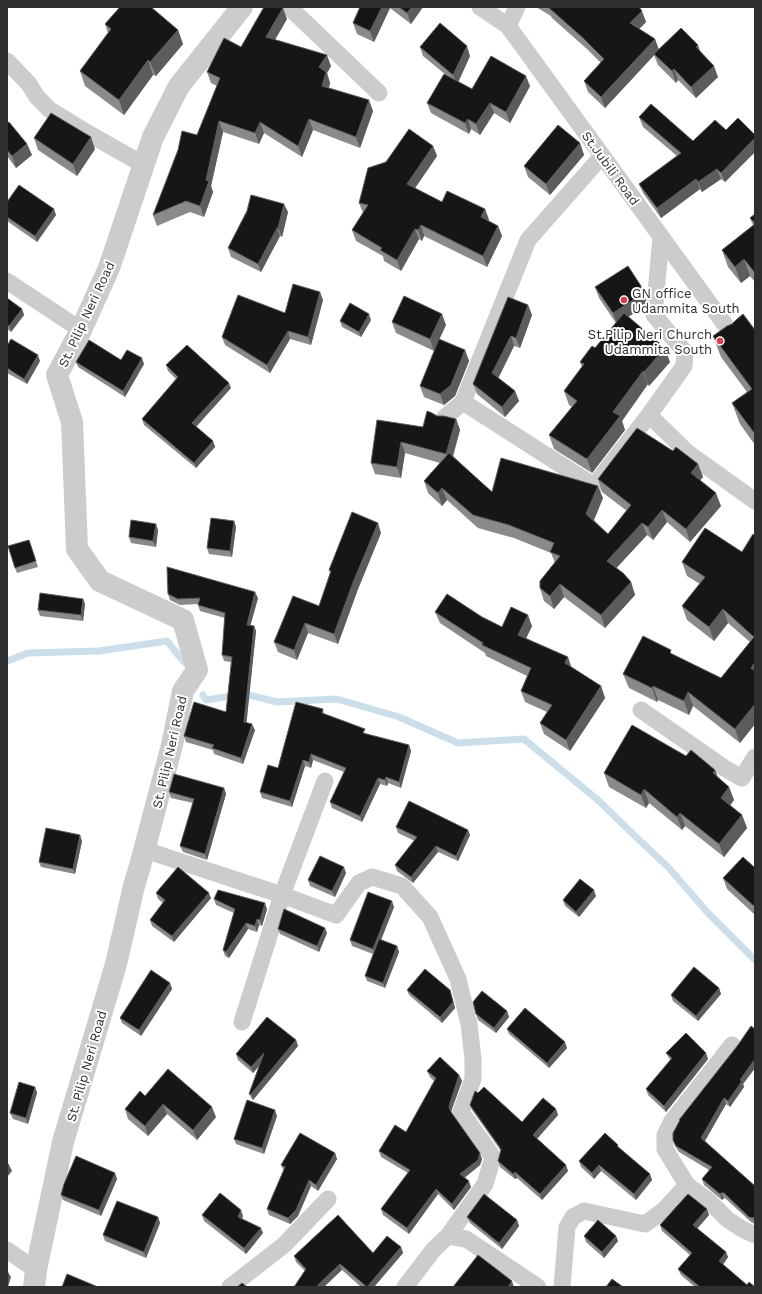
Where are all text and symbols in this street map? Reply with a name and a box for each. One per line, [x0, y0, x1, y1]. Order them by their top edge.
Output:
street label: St.Jubili Road [579, 128, 642, 208]
street label: St. Pilip Neri Road [55, 259, 118, 369]
place label: GN office Udammita South [632, 286, 739, 316]
marker: GN office Udammita South [619, 295, 629, 305]
place label: St.Pilip Neri Church Udammita South [588, 327, 712, 357]
marker: St.Pilip Neri Church Udammita South [715, 336, 725, 346]
street label: St. Pilip Neri Road [149, 694, 190, 810]
street label: St. Pilip Neri Road [63, 1009, 110, 1123]

